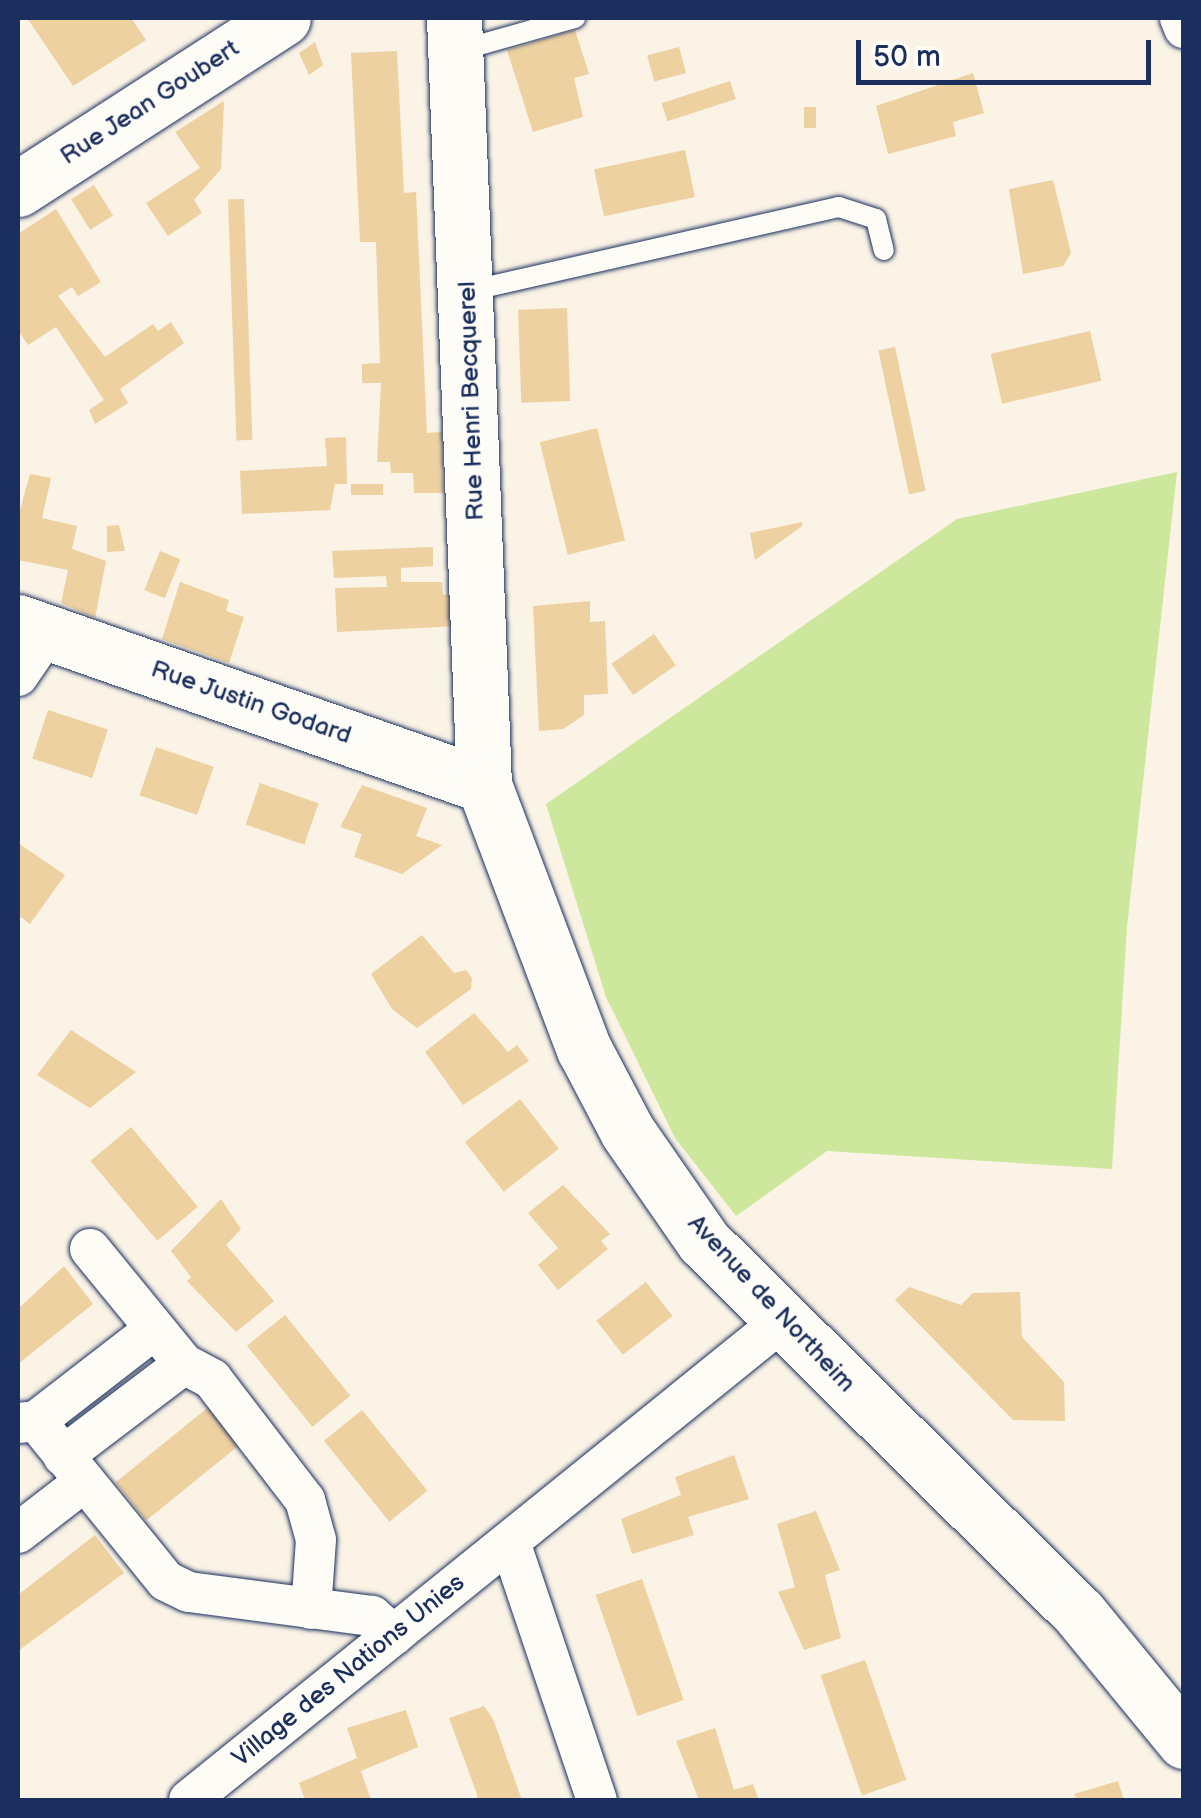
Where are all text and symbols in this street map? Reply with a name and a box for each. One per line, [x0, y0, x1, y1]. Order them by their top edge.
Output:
scale bar [861, 20, 1156, 82]
street label: Rue Jean Goubert [55, 34, 245, 172]
text: 50 m [873, 39, 941, 75]
street label: Rue Henri Becquerel [453, 281, 491, 521]
street label: Rue Justin Godard [146, 654, 356, 752]
street label: Avenue de Northeim [681, 1209, 861, 1399]
street label: Village des Nations Unies [227, 1568, 471, 1774]

